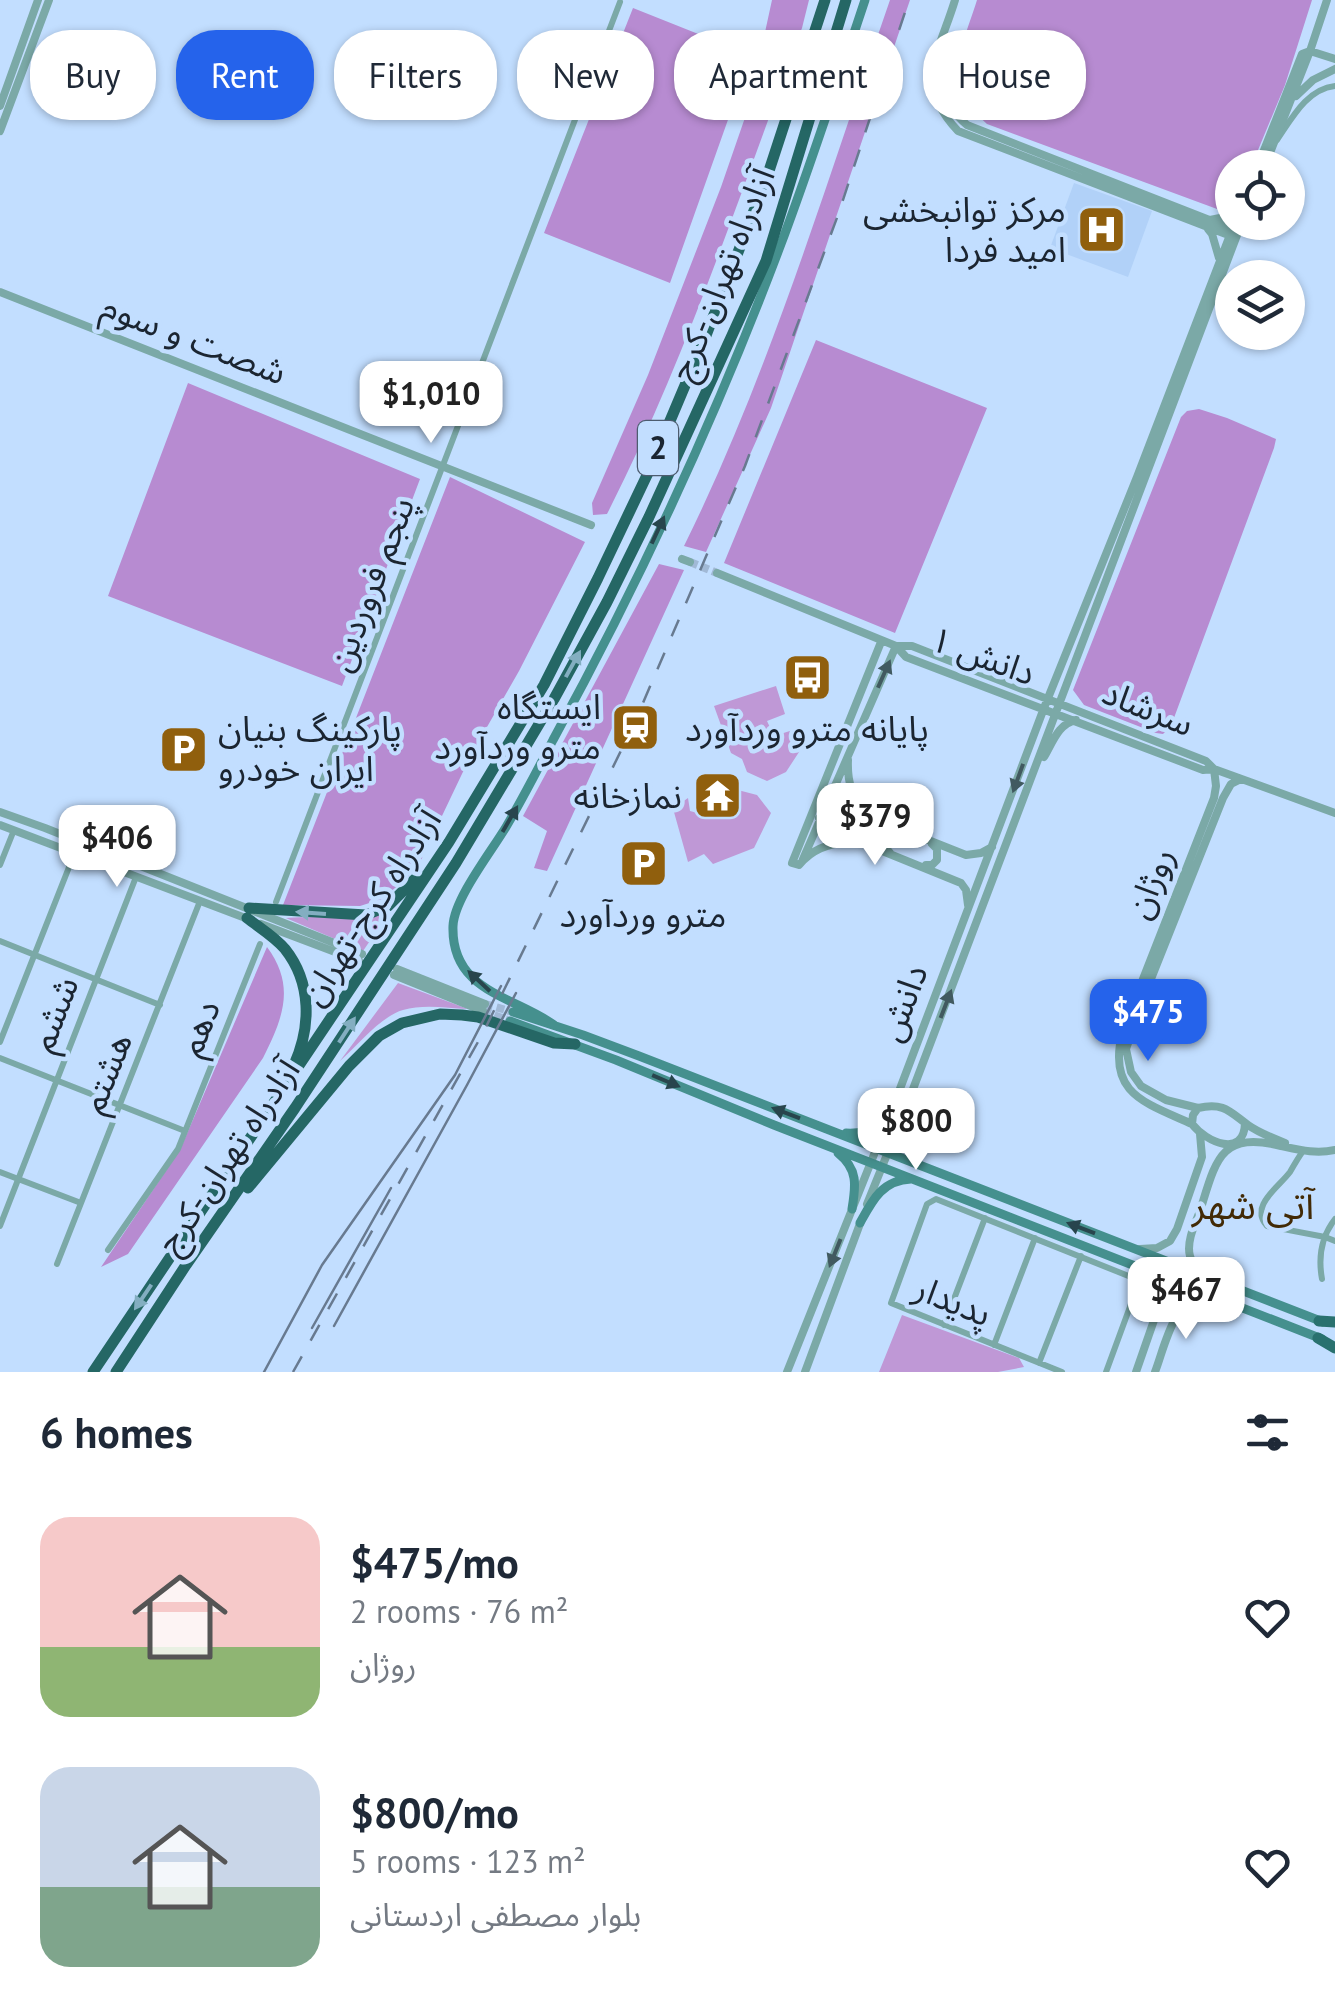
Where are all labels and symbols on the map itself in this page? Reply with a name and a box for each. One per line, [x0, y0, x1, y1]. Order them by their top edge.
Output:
street label: آزادراه تهران-کرج [657, 159, 789, 388]
place label: مرکز توانبخشی امید فردا [863, 186, 1066, 272]
hospital icon: مرکز توانبخشی امید فردا [1075, 204, 1127, 256]
street label: شصت و سوم [94, 282, 293, 398]
pin: $1,010 [350, 361, 512, 446]
road number: 2 [638, 421, 678, 475]
street label: پنجم فروردین [316, 490, 429, 679]
one-way arrow [650, 515, 666, 545]
street label: دانش ۱ [925, 615, 1042, 695]
one-way arrow [564, 650, 581, 679]
bus stop icon: پایانه مترو وردآورد [781, 651, 833, 703]
one-way arrow [876, 659, 892, 689]
street label: سرشاد [1096, 668, 1201, 746]
place label: ایستگاه مترو وردآورد [434, 683, 601, 769]
station icon: ایستگاه مترو وردآورد [610, 701, 662, 753]
place label: پارکینگ بنیان ایران خودرو [218, 705, 402, 791]
place label: پایانه مترو وردآورد [685, 705, 929, 751]
parking icon: پارکینگ بنیان ایران خودرو [157, 723, 209, 775]
one-way arrow [1010, 763, 1025, 793]
temple icon: نمازخانه [691, 770, 743, 822]
place label: نمازخانه [573, 772, 682, 818]
pin: $379 [816, 783, 934, 868]
street label: آزادراه کرج-تهران [289, 798, 455, 1016]
pin: $406 [58, 805, 176, 890]
one-way arrow [501, 805, 518, 834]
parking icon: مترو وردآورد [617, 837, 669, 889]
street label: روژان [1114, 840, 1184, 925]
place label: مترو وردآورد [560, 891, 726, 937]
one-way arrow [294, 905, 326, 921]
street label: دانش [866, 958, 938, 1048]
street label: ششم [18, 970, 93, 1060]
one-way arrow [467, 970, 491, 993]
pin: $475 [1089, 979, 1207, 1064]
one-way arrow [938, 989, 954, 1019]
street label: دهم [166, 993, 235, 1064]
one-way arrow [337, 1016, 355, 1044]
street label: هشتم [68, 1026, 147, 1121]
street label: آزادراه تهران-کرج [145, 1048, 314, 1264]
one-way arrow [651, 1073, 681, 1089]
pin: $800 [857, 1088, 975, 1173]
one-way arrow [771, 1104, 801, 1120]
district label: آتی شهر [1191, 1180, 1316, 1229]
one-way arrow [1066, 1220, 1096, 1235]
one-way arrow [826, 1239, 842, 1269]
pin: $467 [1127, 1257, 1245, 1342]
street label: پدیدار [907, 1264, 999, 1337]
one-way arrow [134, 1283, 152, 1310]

